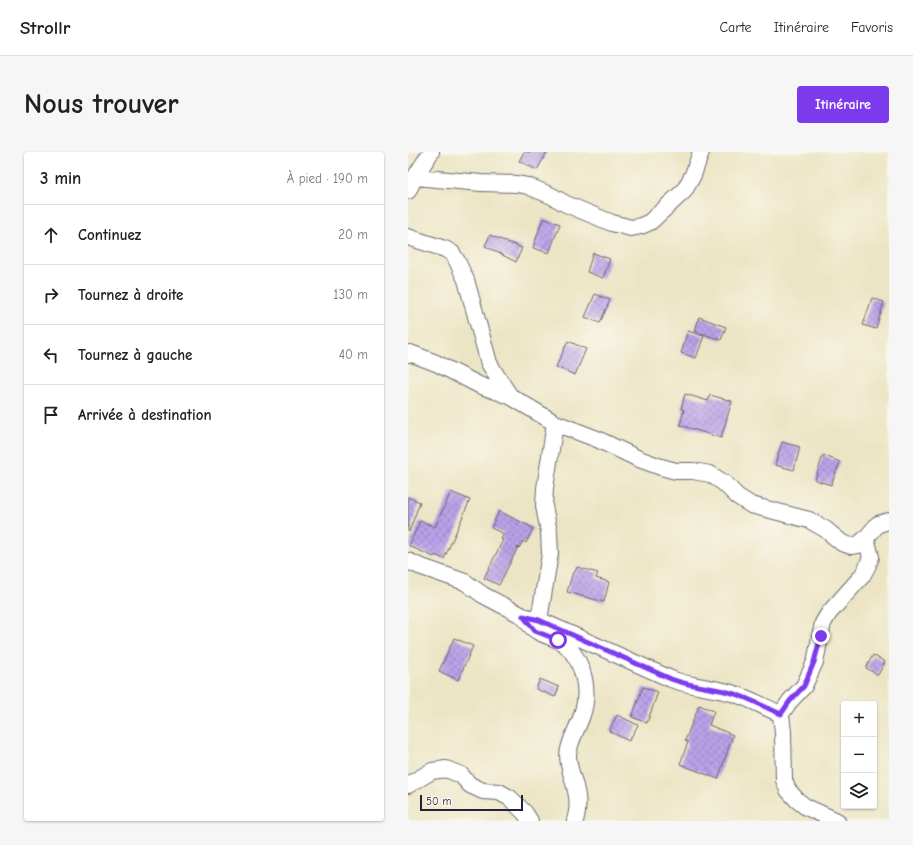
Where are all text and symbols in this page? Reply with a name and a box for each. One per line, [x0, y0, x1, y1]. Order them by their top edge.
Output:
text: Strollr [20, 17, 70, 39]
text: Carte [720, 19, 752, 36]
text: Itinéraire [774, 19, 829, 36]
text: Favoris [851, 19, 893, 36]
button: Itinéraire [797, 86, 889, 123]
text: Nous trouver [24, 88, 179, 120]
text: 3 min [40, 169, 81, 188]
text: À pied · 190 m [287, 171, 368, 186]
icon: ahead [40, 224, 62, 246]
text: Continuez [78, 226, 141, 244]
text: 20 m [338, 227, 368, 242]
icon: right [40, 284, 62, 306]
text: Tournez à droite [78, 286, 183, 304]
text: 130 m [333, 287, 368, 302]
icon: left [40, 344, 62, 366]
text: Tournez à gauche [78, 346, 192, 364]
text: 40 m [339, 347, 368, 362]
icon: arrive [40, 404, 62, 426]
text: Arrivée à destination [78, 406, 212, 424]
route end [812, 627, 830, 645]
route start [549, 631, 567, 649]
map controls [841, 701, 877, 809]
button: + [841, 701, 877, 737]
button: − [841, 737, 877, 773]
button: layers [841, 773, 877, 809]
scale bar [420, 793, 523, 812]
text: 50 m [426, 795, 451, 808]

